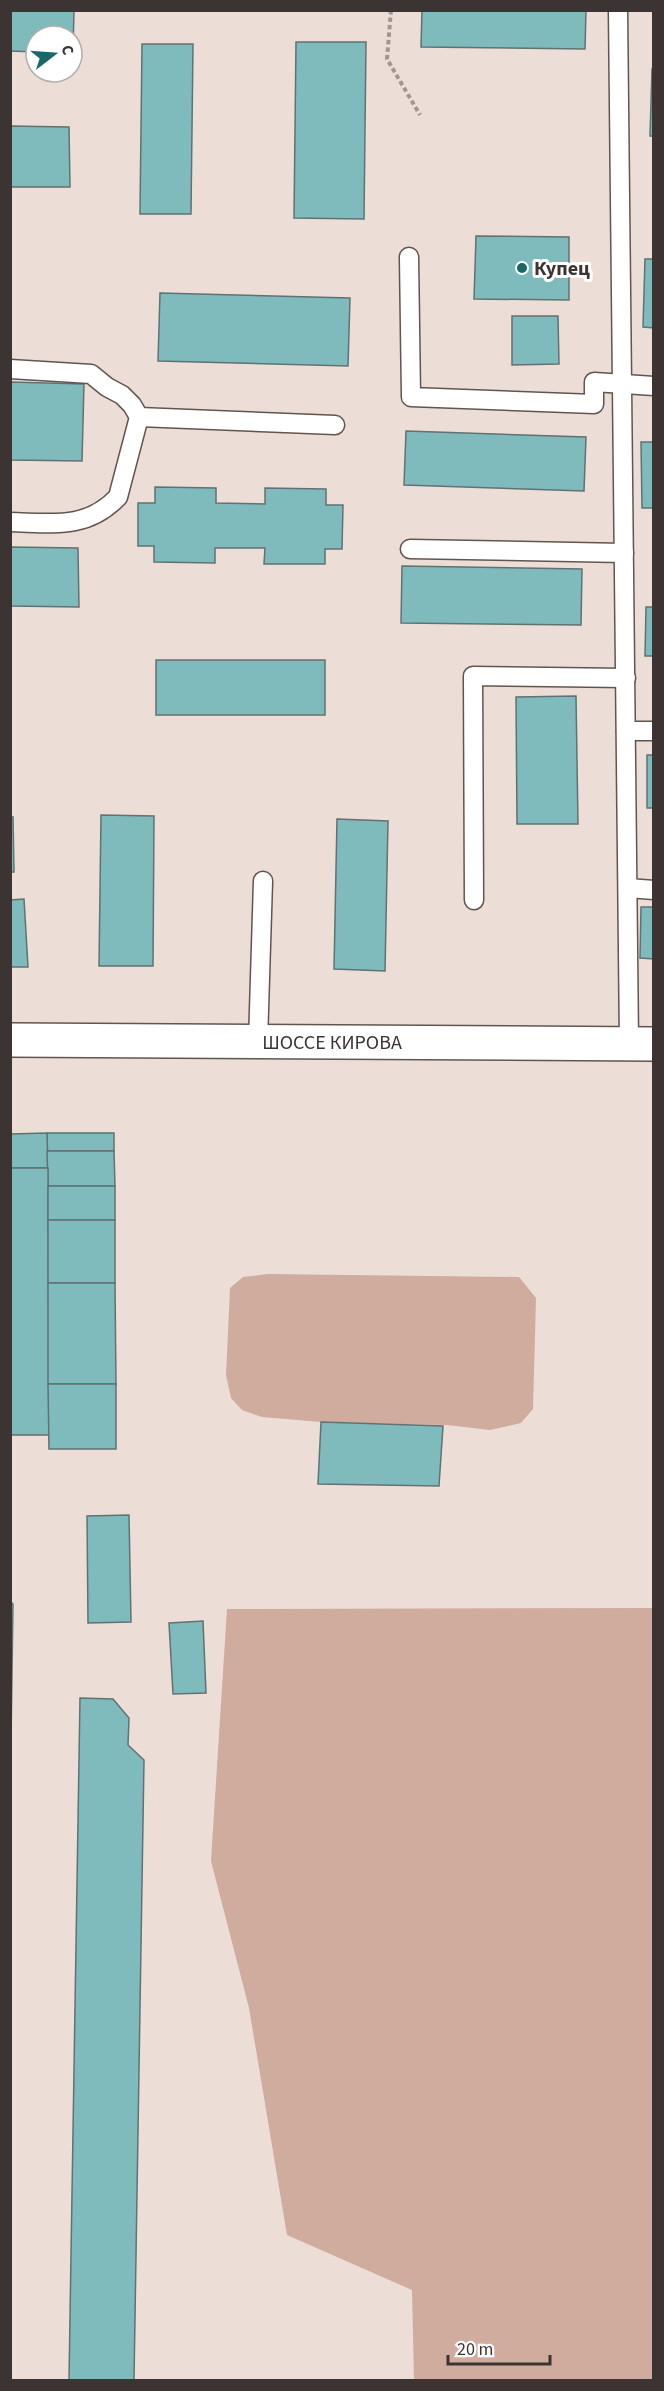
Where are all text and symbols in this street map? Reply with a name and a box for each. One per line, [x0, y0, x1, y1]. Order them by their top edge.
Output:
north arrow [24, 24, 84, 84]
text: С [56, 42, 79, 58]
place label: Купец [534, 255, 590, 283]
marker: Купец [515, 261, 529, 275]
street label: ШОССЕ КИРОВА [262, 1029, 402, 1057]
scale bar [448, 2328, 550, 2366]
text: 20 m [457, 2337, 493, 2362]

